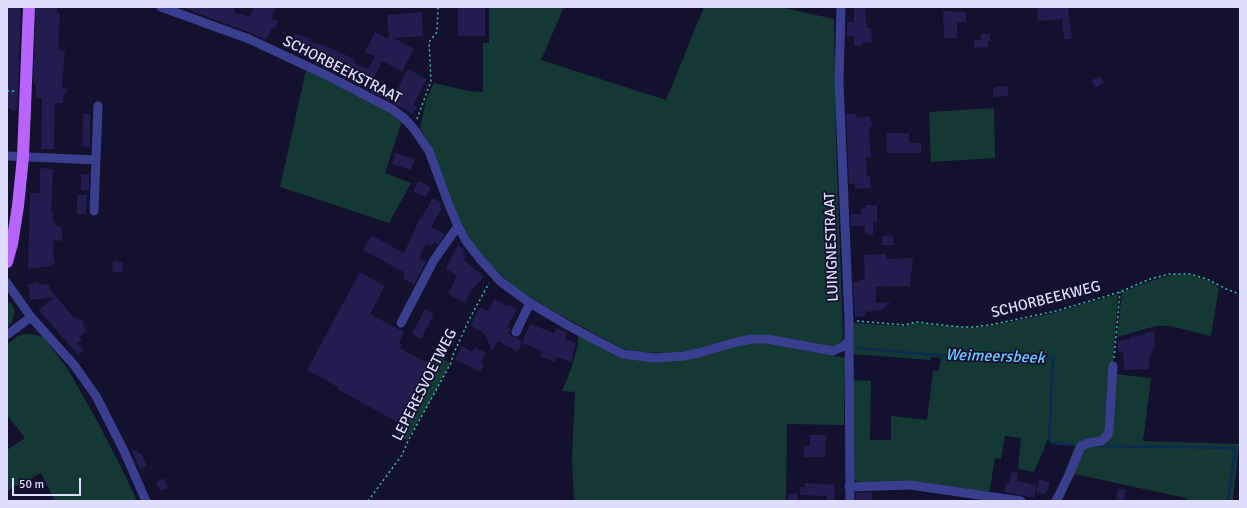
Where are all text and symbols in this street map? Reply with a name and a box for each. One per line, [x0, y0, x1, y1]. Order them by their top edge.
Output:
street label: SCHORBEEKSTRAAT [280, 32, 404, 108]
street label: LUINGNESTRAAT [821, 192, 843, 302]
street label: SCHORBEEKWEG [989, 278, 1103, 322]
street label: LEPERESVOETWEG [389, 326, 461, 444]
water label: Weimeersbeek [945, 346, 1045, 368]
scale bar [14, 470, 83, 496]
text: 50 m [19, 477, 44, 492]

